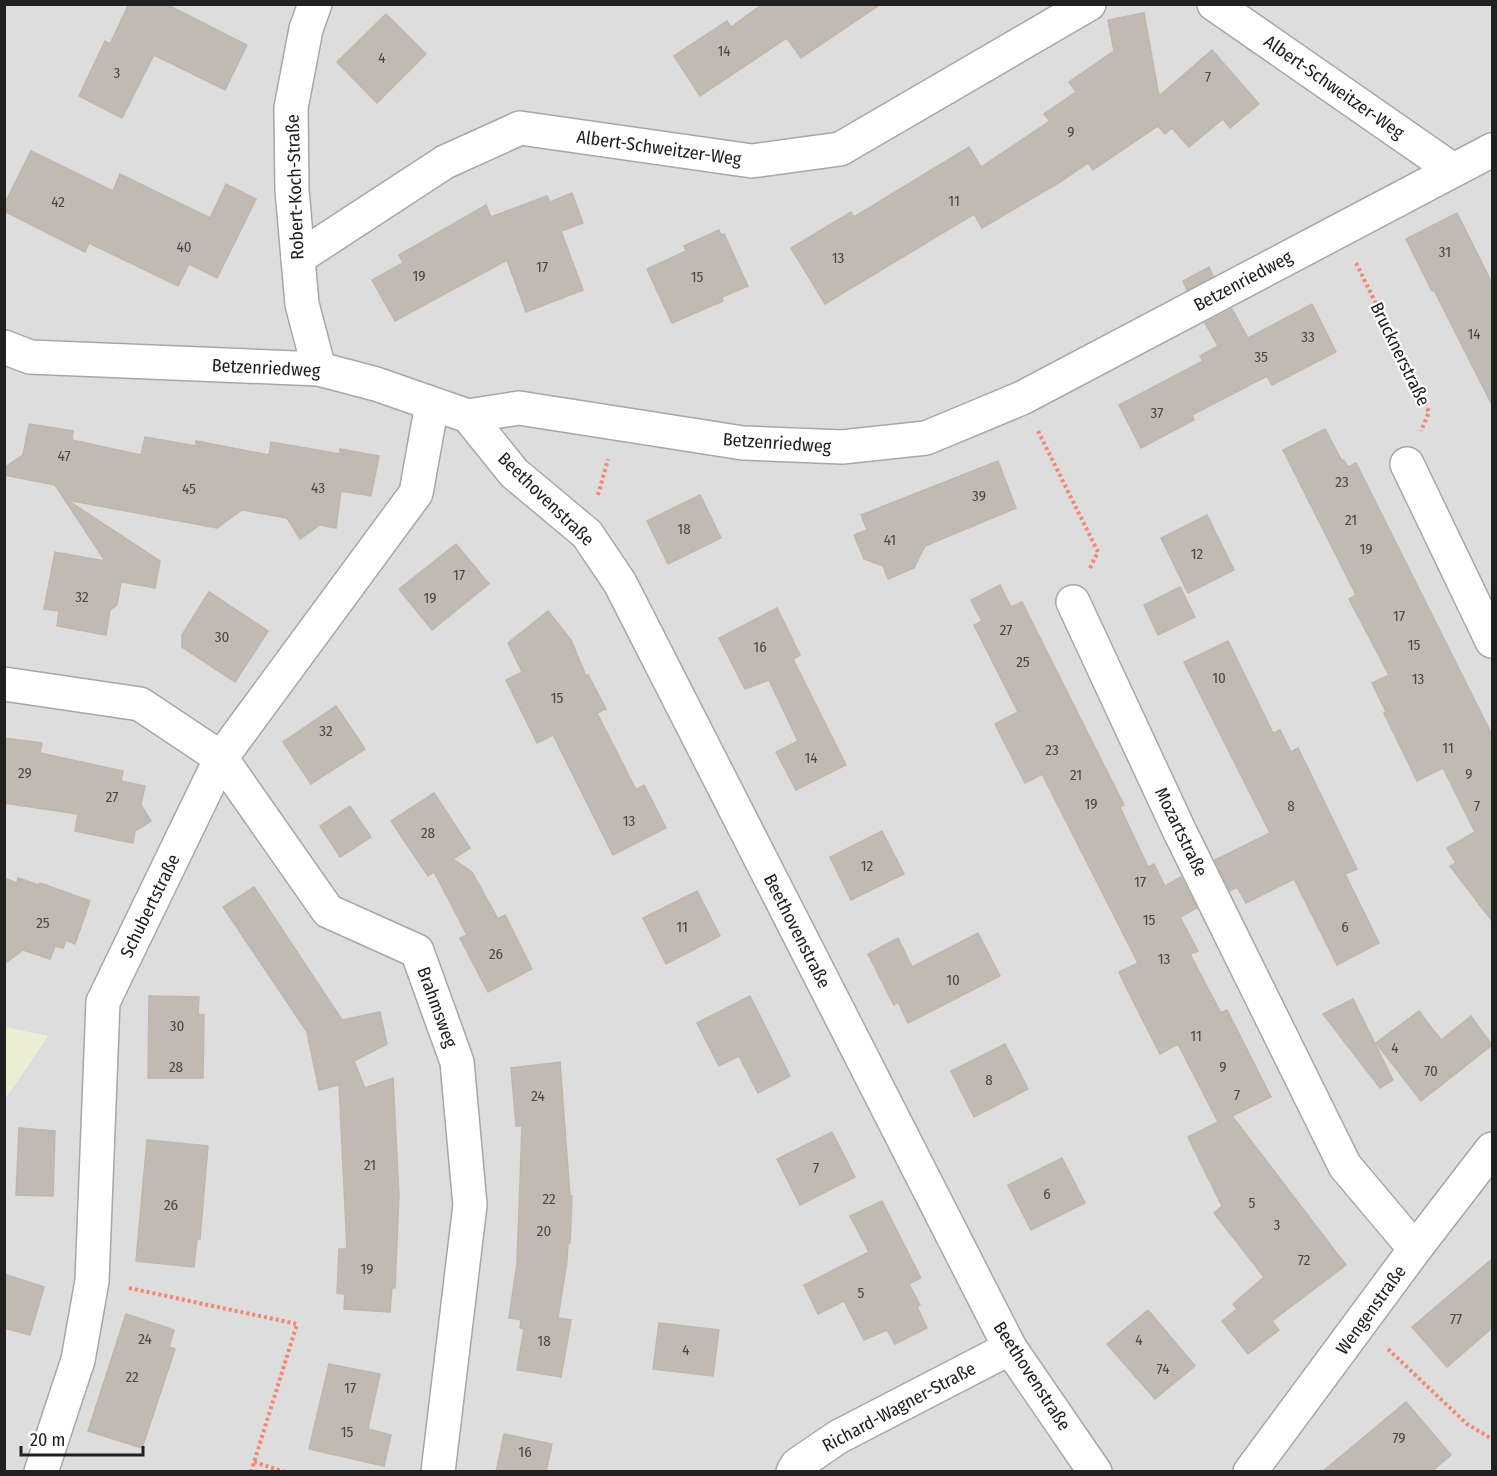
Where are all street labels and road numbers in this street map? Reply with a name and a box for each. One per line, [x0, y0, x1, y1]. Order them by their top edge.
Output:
street label: Albert-Schweitzer-Weg [1260, 30, 1409, 144]
street label: Robert-Koch-Straße [281, 114, 309, 260]
street label: Albert-Schweitzer-Weg [575, 126, 743, 171]
street label: Betzenriedweg [1190, 246, 1297, 316]
street label: Brucknerstraße [1365, 299, 1435, 410]
street label: Betzenriedweg [211, 354, 321, 382]
street label: Betzenriedweg [722, 428, 832, 458]
street label: Beethovenstraße [493, 448, 599, 551]
street label: Mozartstraße [1150, 784, 1212, 880]
street label: Schubertstraße [115, 850, 185, 962]
street label: Beethovenstraße [759, 870, 835, 992]
street label: Brahmsweg [412, 964, 462, 1051]
street label: Wengenstraße [1331, 1261, 1411, 1359]
street label: Beethovenstraße [989, 1317, 1075, 1435]
street label: Richard-Wagner-Straße [819, 1357, 979, 1457]

